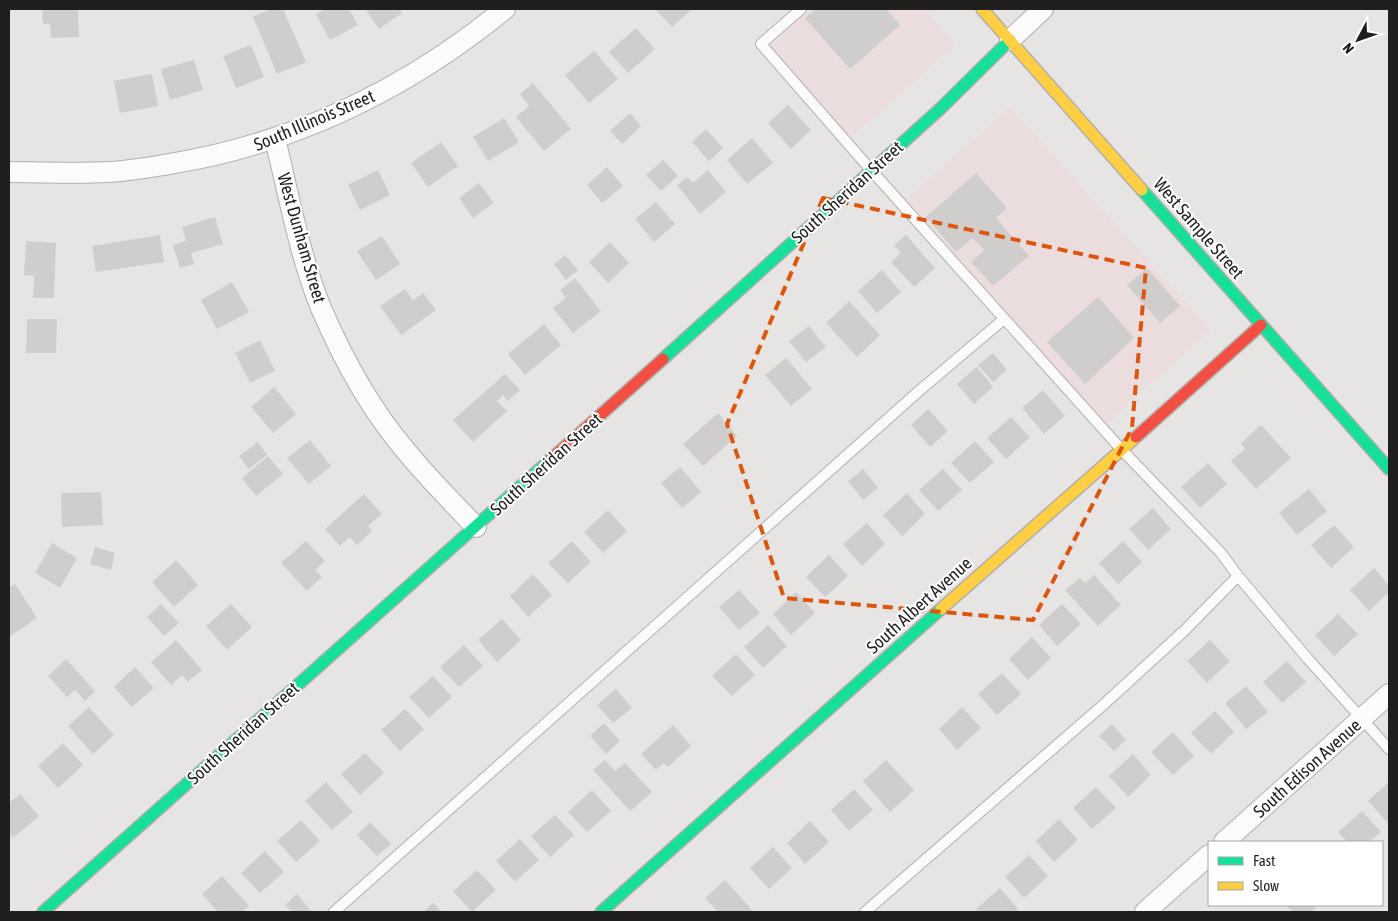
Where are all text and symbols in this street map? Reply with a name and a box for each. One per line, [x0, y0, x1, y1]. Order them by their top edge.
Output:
north arrow [1333, 15, 1383, 65]
text: N [1339, 40, 1357, 57]
street label: South Illinois Street [251, 85, 377, 155]
street label: South Sheridan Street [787, 136, 907, 248]
street label: West Dunham Street [273, 171, 331, 305]
street label: West Sample Street [1149, 173, 1249, 283]
street label: South Sheridan Street [486, 408, 606, 520]
street label: South Albert Avenue [862, 552, 976, 658]
street label: South Sheridan Street [183, 677, 303, 789]
street label: South Edison Avenue [1249, 714, 1365, 822]
legend [1208, 841, 1383, 906]
text: Fast [1253, 852, 1275, 869]
text: Slow [1253, 877, 1279, 894]

